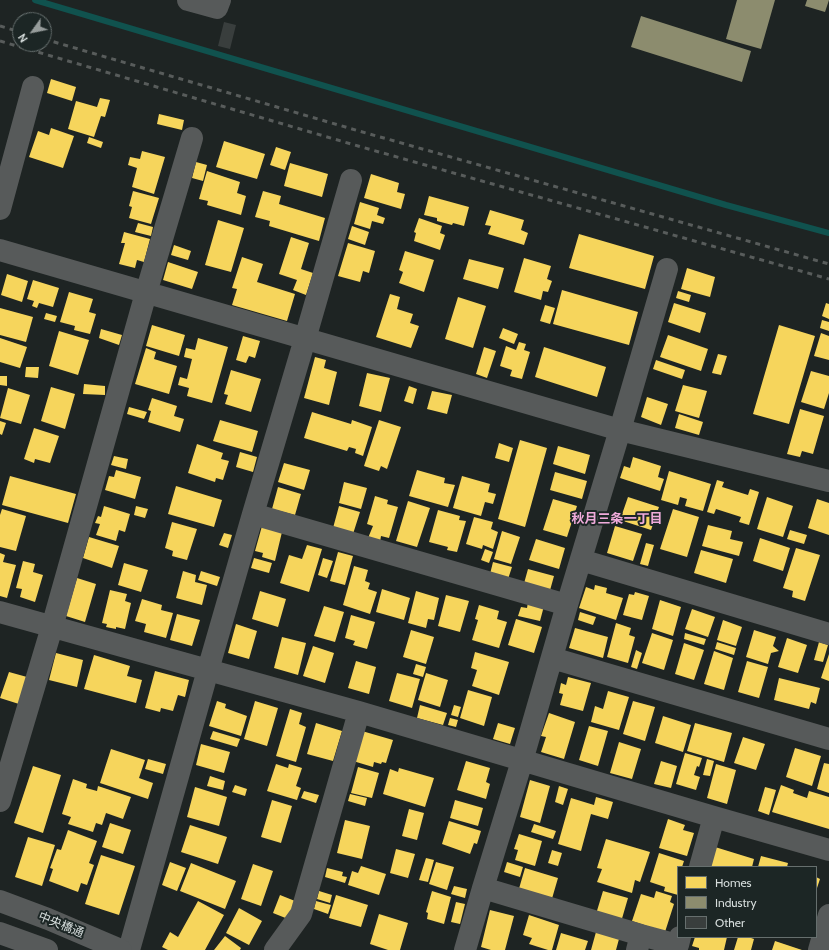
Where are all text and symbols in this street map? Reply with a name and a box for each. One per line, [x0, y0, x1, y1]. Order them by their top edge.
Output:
north arrow [12, 12, 52, 52]
text: N [15, 31, 31, 45]
district label: 秋月三条一丁目 [572, 511, 662, 527]
legend [677, 866, 817, 938]
text: Homes [715, 875, 752, 890]
text: Industry [715, 895, 756, 910]
street label: 中央橋通 [36, 909, 86, 941]
text: Other [715, 915, 745, 930]

